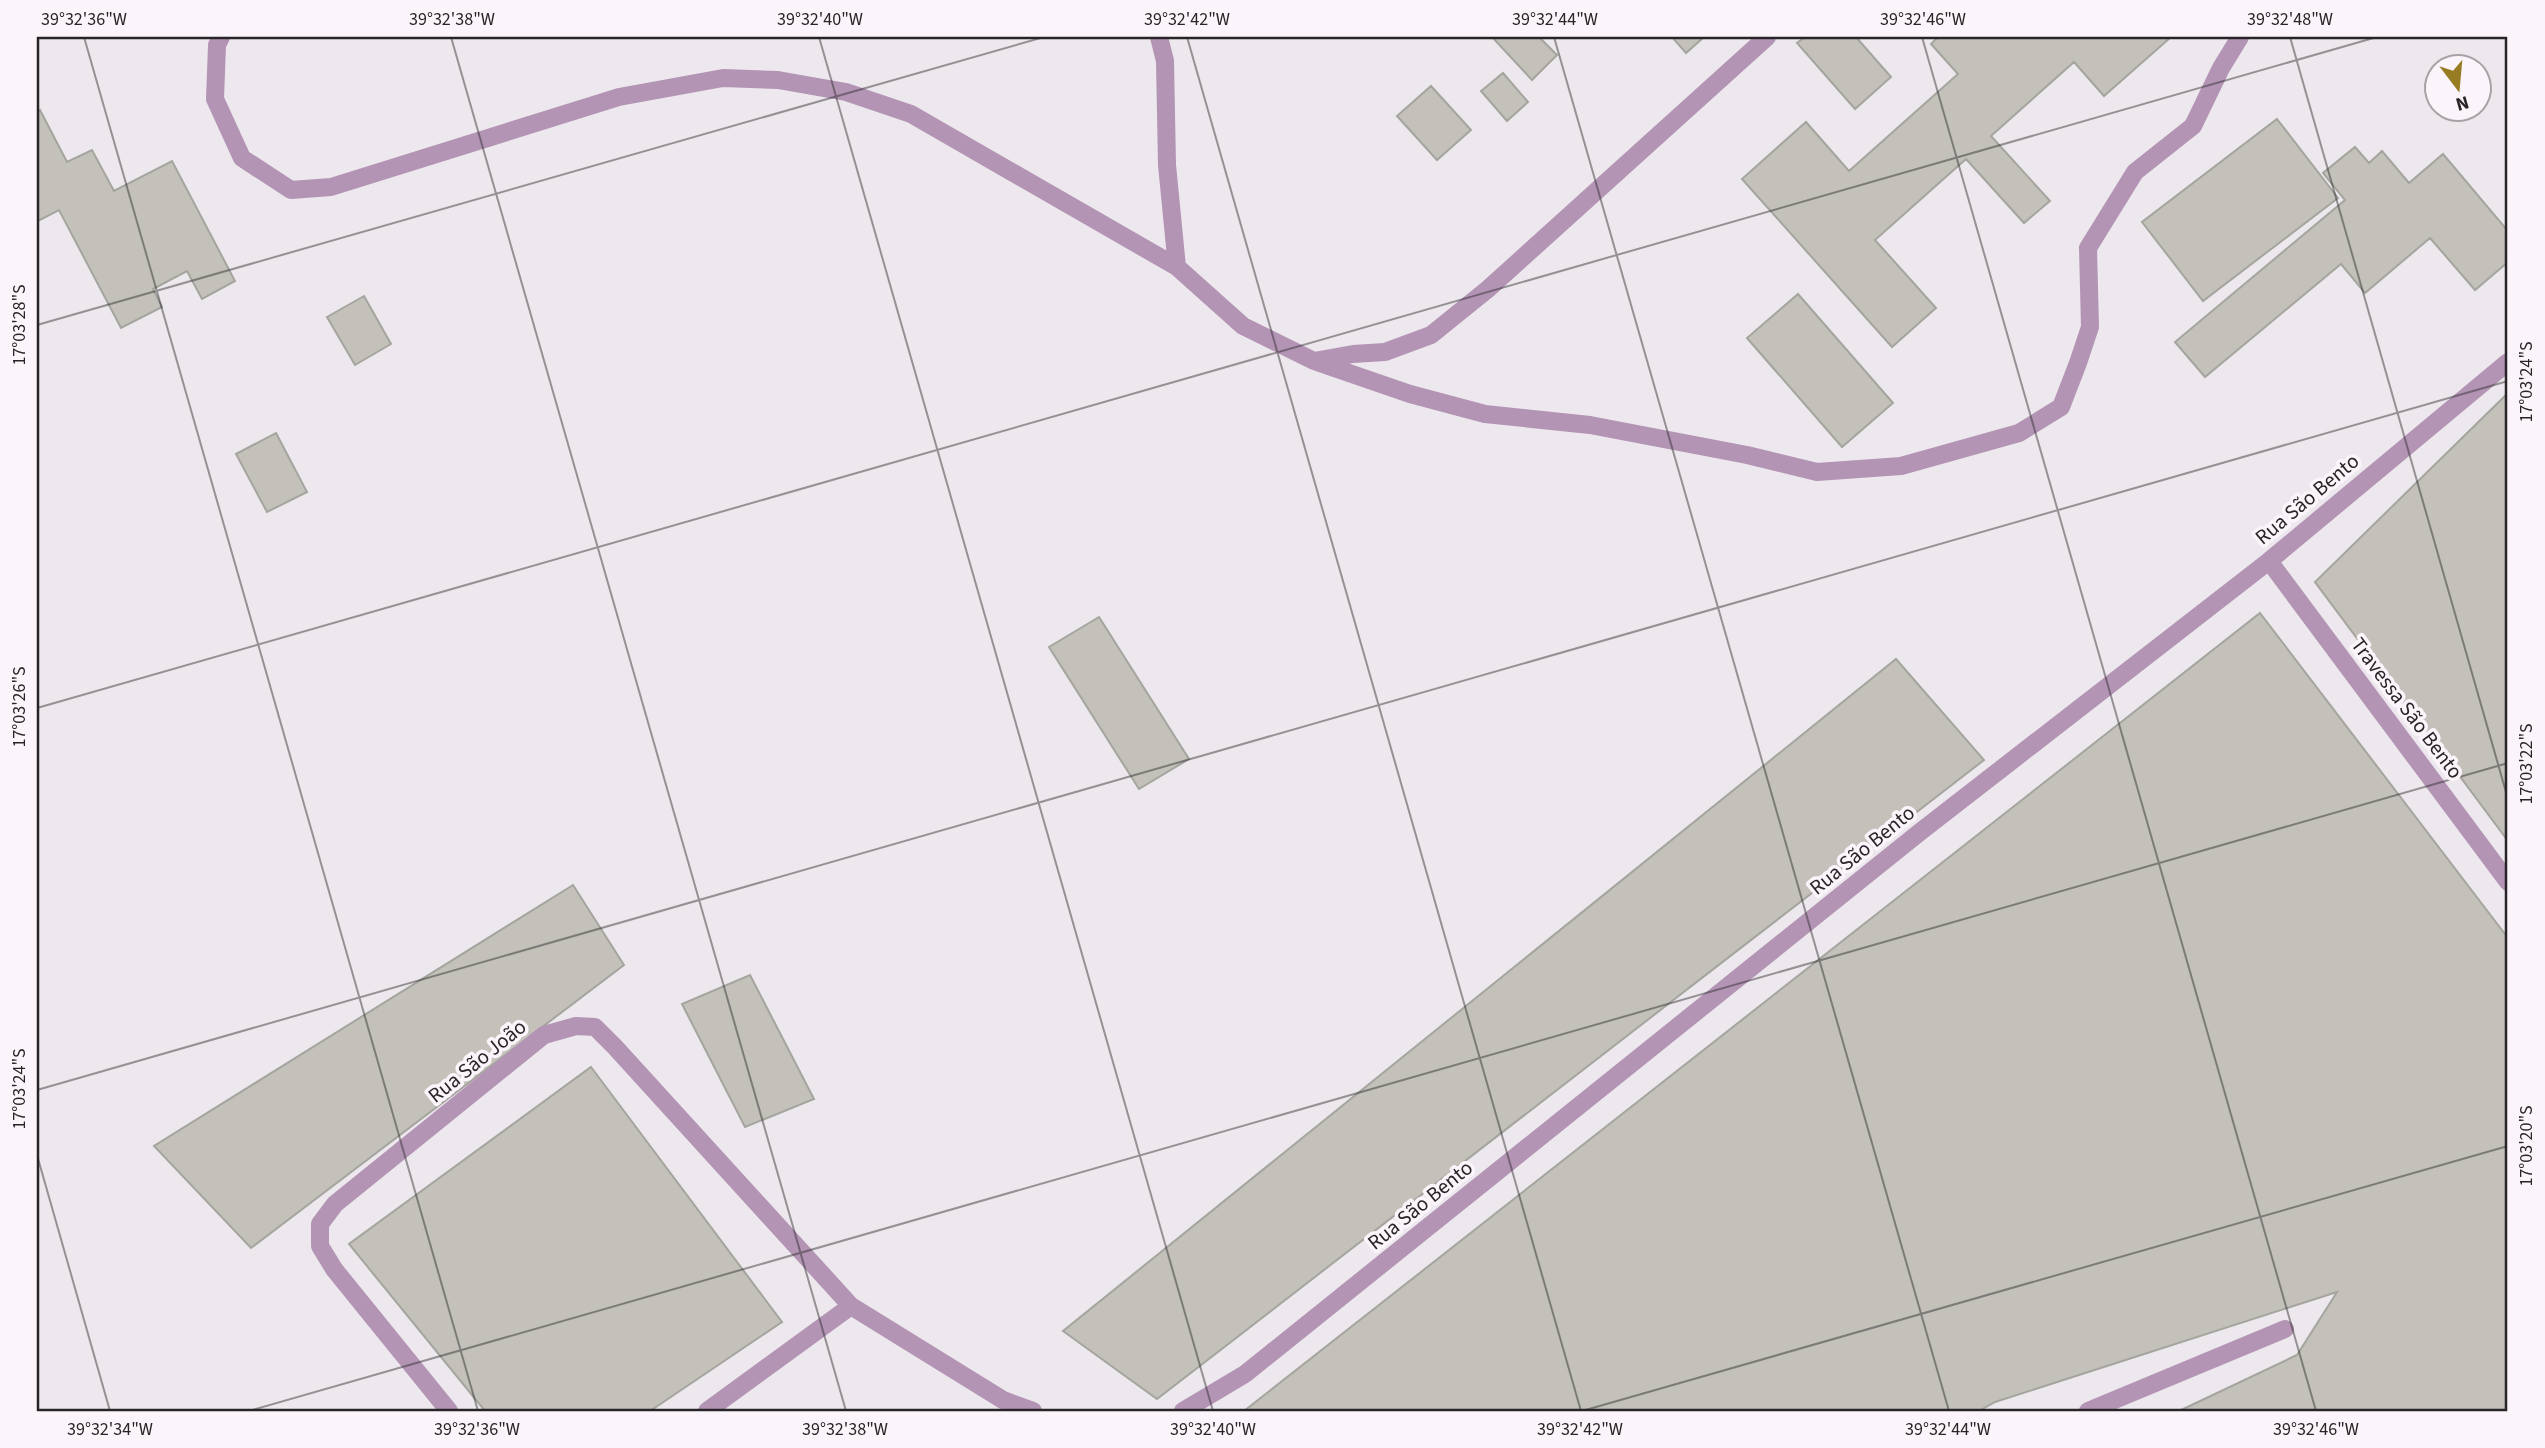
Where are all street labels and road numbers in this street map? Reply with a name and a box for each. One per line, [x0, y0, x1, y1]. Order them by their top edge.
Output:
street label: Rua São Bento [2248, 446, 2366, 552]
street label: Travessa São Bento [2344, 631, 2470, 785]
street label: Rua São Bento [1803, 798, 1921, 902]
street label: Rua São João [421, 1012, 533, 1110]
street label: Rua São Bento [1361, 1153, 1479, 1257]

